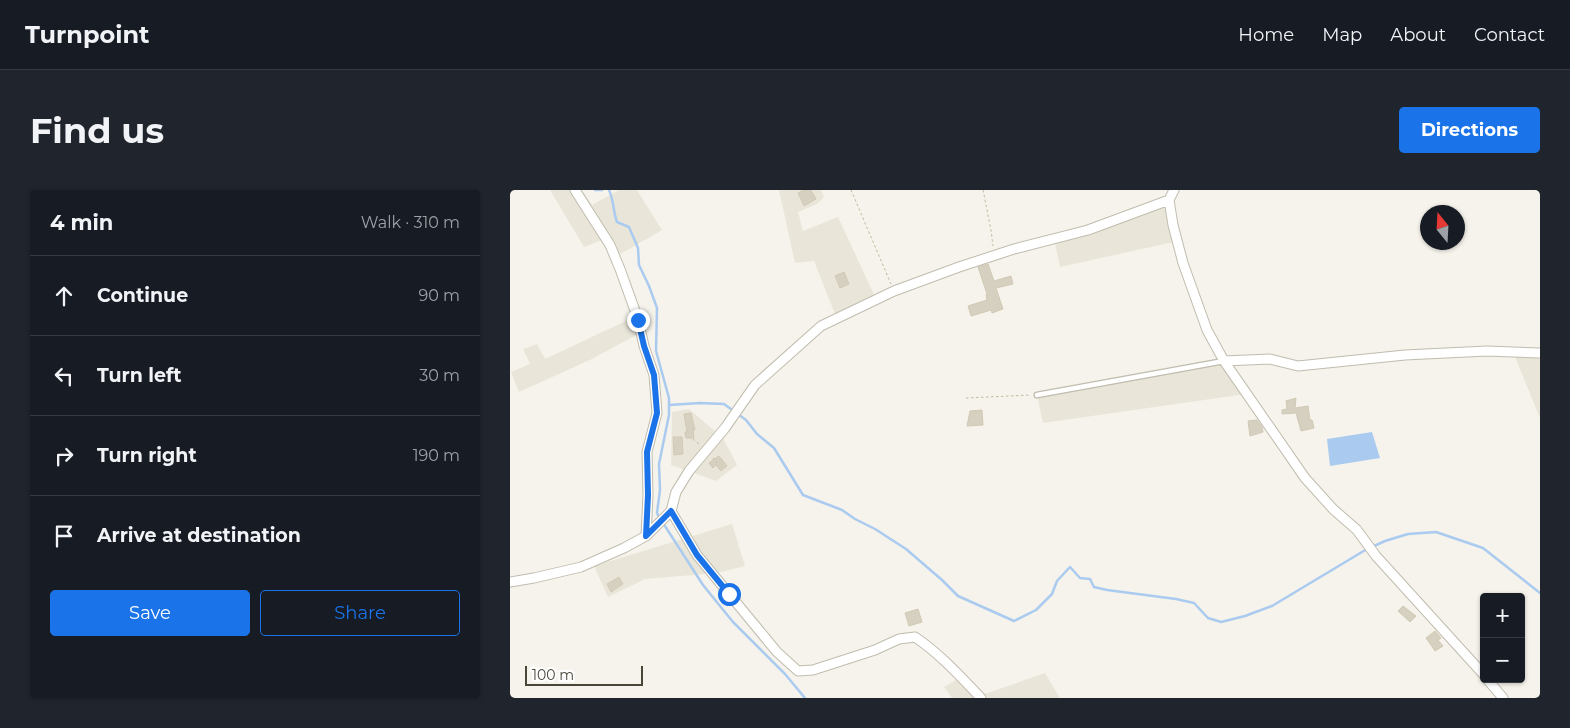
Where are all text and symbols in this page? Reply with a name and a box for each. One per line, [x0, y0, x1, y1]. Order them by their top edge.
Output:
text: Turnpoint [25, 20, 149, 49]
text: Home [1238, 24, 1294, 46]
text: Map [1322, 24, 1362, 46]
text: About [1390, 24, 1446, 46]
text: Contact [1474, 24, 1545, 46]
button: Directions [1399, 107, 1540, 153]
text: Find us [30, 109, 164, 152]
north arrow [1420, 205, 1465, 250]
text: 4 min [50, 210, 113, 235]
text: Walk · 310 m [361, 213, 460, 232]
icon: ahead [50, 282, 78, 310]
text: Continue [97, 284, 188, 307]
text: 90 m [418, 286, 460, 305]
route end [627, 309, 650, 332]
icon: left [50, 362, 78, 390]
text: Turn left [97, 364, 182, 387]
text: 30 m [419, 366, 460, 385]
icon: right [50, 442, 78, 470]
text: Turn right [97, 444, 197, 467]
text: 190 m [413, 446, 460, 465]
icon: arrive [50, 522, 78, 550]
text: Arrive at destination [97, 524, 301, 547]
route start [718, 583, 741, 606]
button: Save [50, 590, 250, 636]
button: Share [260, 590, 460, 636]
map controls [1480, 593, 1525, 683]
button: + [1480, 593, 1525, 638]
button: − [1480, 638, 1525, 683]
scale bar [525, 663, 642, 686]
text: 100 m [532, 666, 574, 684]

